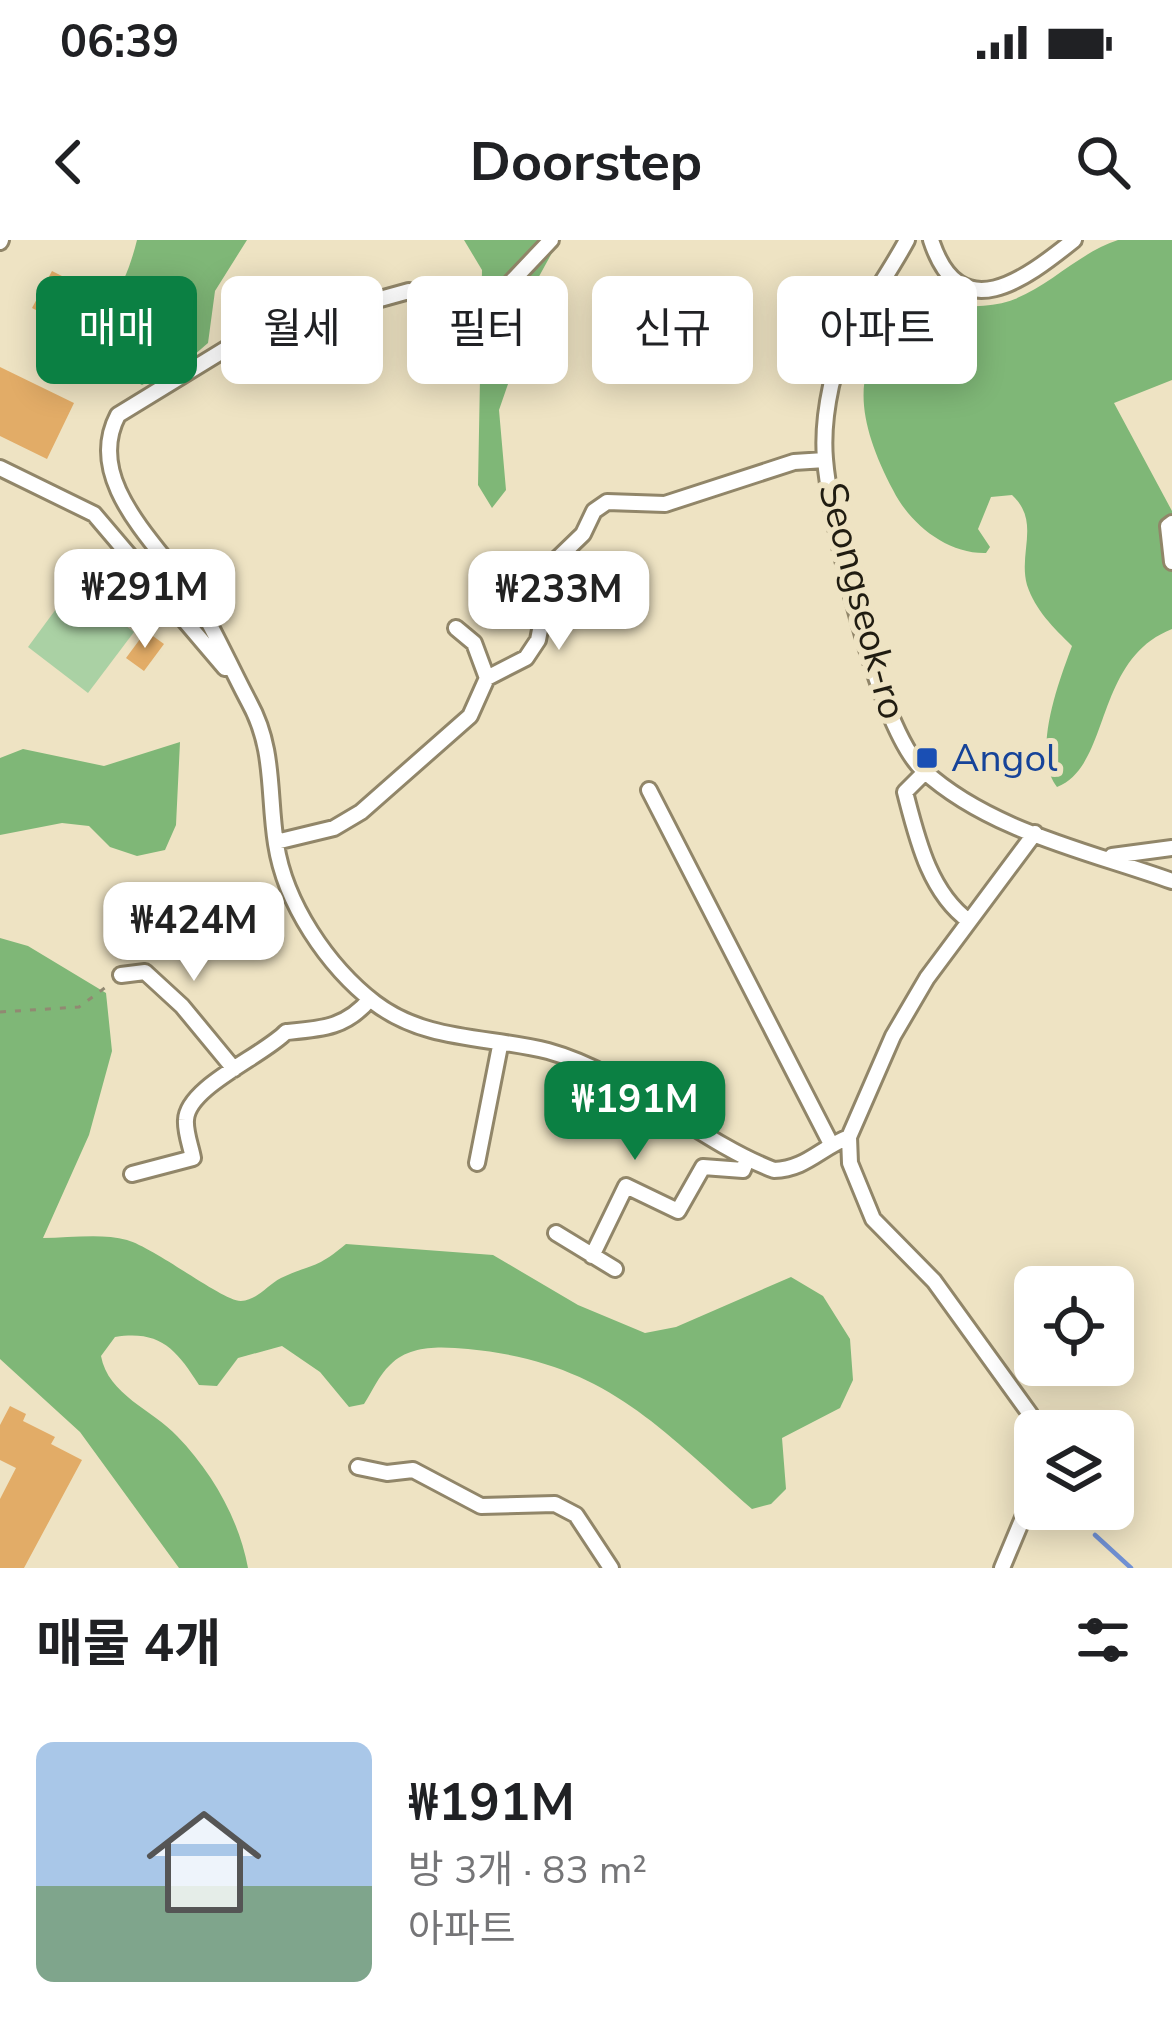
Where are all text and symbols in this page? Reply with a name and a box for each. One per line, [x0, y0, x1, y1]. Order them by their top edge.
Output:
text: 06:39 [60, 12, 179, 73]
text: Doorstep [470, 125, 702, 199]
icon: back [36, 129, 102, 195]
icon: search [1070, 129, 1136, 195]
chip: 매매 [36, 276, 197, 384]
chip: 월세 [221, 276, 383, 384]
chip: 필터 [407, 276, 568, 384]
chip: 신규 [592, 276, 753, 384]
chip: 아파트 [777, 276, 977, 384]
street label: Seongseok-ro [805, 477, 919, 725]
pin: ₩291M [61, 549, 229, 651]
pin: ₩233M [475, 551, 643, 653]
text: ₩291M [81, 561, 209, 614]
text: ₩233M [495, 563, 623, 616]
place label: Angol [951, 732, 1058, 785]
marker: Angol [914, 745, 940, 771]
pin: ₩424M [110, 882, 278, 984]
text: ₩424M [130, 894, 258, 947]
pin: ₩191M [551, 1061, 719, 1163]
text: ₩191M [571, 1073, 699, 1126]
map controls [1014, 1266, 1134, 1530]
button: locate [1014, 1266, 1134, 1386]
button: layers [1014, 1410, 1134, 1530]
icon: filters [1070, 1607, 1136, 1673]
text: 매물 4개 [36, 1609, 221, 1679]
text: ₩191M [408, 1768, 575, 1838]
icon: home [132, 1790, 276, 1934]
text: 방 3개 · 83 m² [408, 1844, 647, 1897]
text: 아파트 [408, 1903, 516, 1956]

